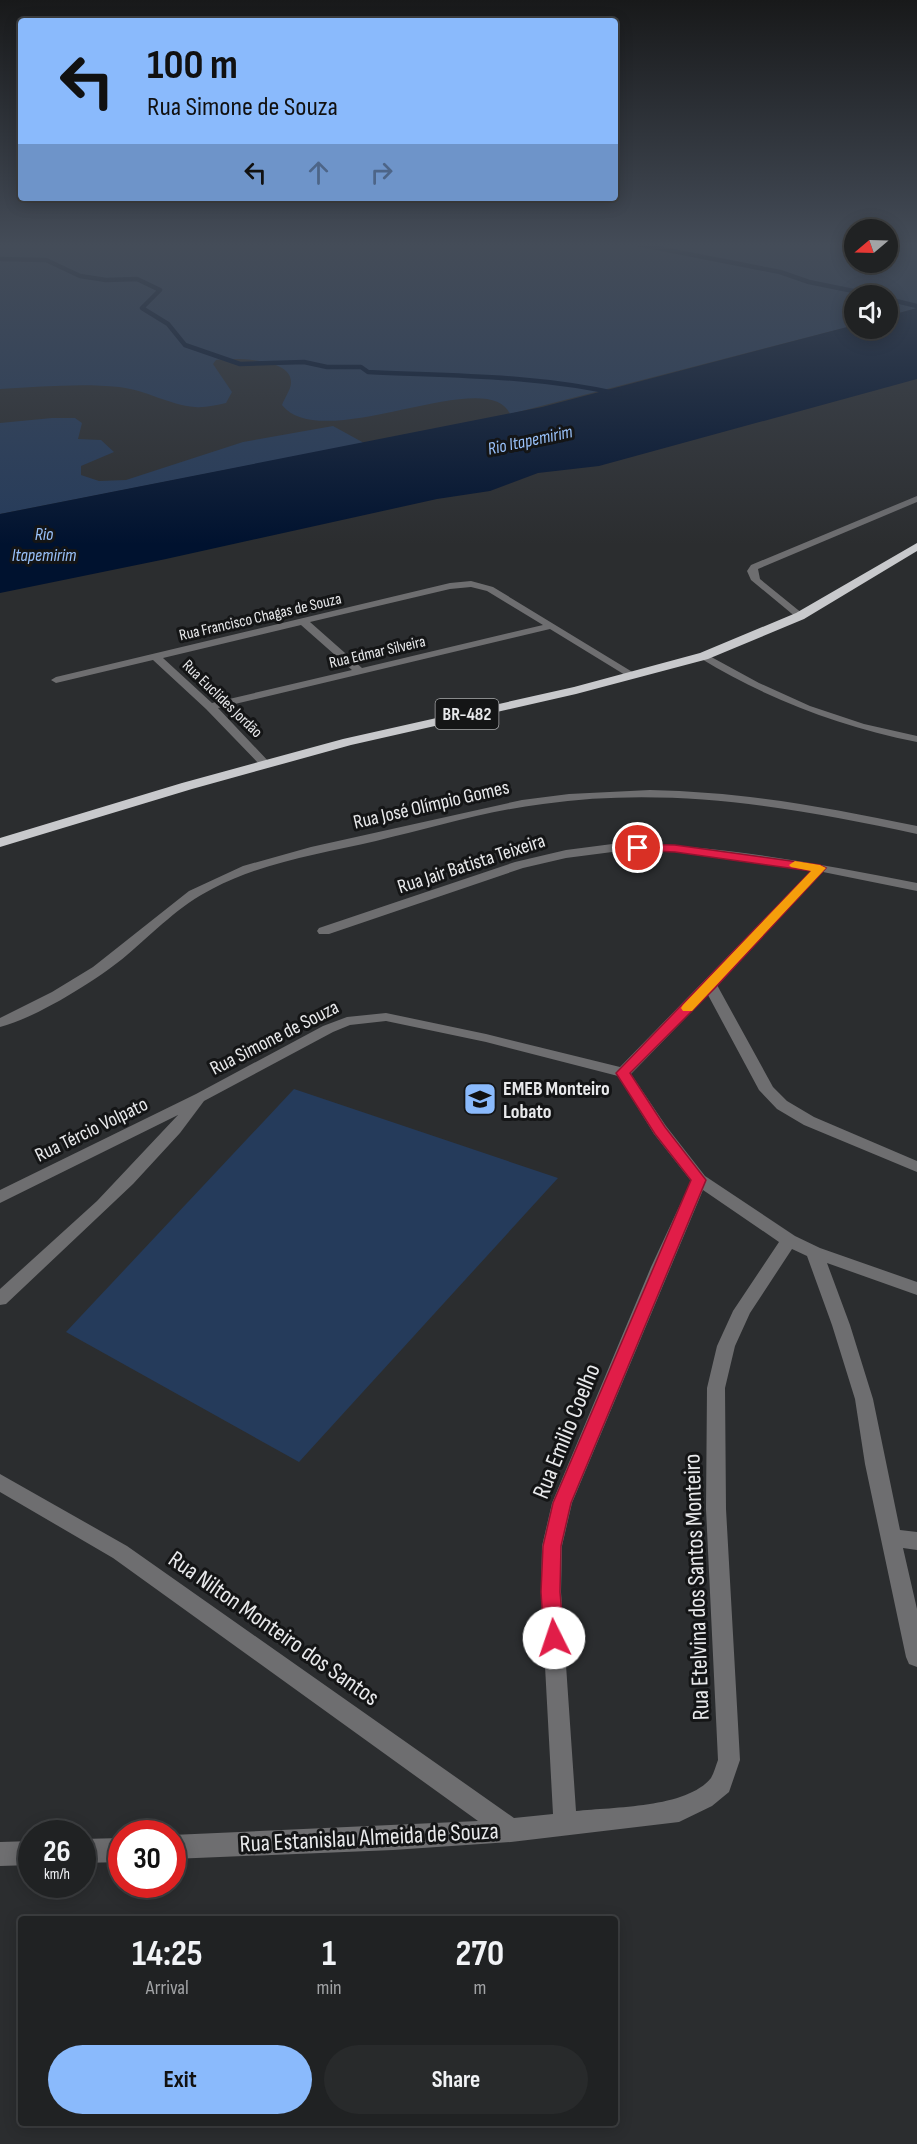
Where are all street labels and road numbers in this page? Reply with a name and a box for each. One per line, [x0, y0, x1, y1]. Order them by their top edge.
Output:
street label: Rua Francisco Chagas de Souza [177, 590, 343, 645]
street label: Rua Edmar Silveira [327, 632, 427, 673]
street label: Rua Euclides Jordão [178, 656, 266, 742]
road number: BR-482 [436, 699, 498, 729]
street label: Rua José Olímpio Gomes [351, 775, 512, 835]
street label: Rua Jair Batista Teixeira [394, 829, 548, 899]
street label: Rua Simone de Souza [206, 995, 343, 1081]
street label: Rua Tércio Volpato [31, 1092, 152, 1168]
street label: Rua Emilio Coelho [526, 1360, 607, 1503]
street label: Rua Etelvina dos Santos Monteiro [677, 1453, 716, 1721]
street label: Rua Nilton Monteiro dos Santos [163, 1545, 385, 1712]
street label: Rua Estanislau Almeida de Souza [239, 1816, 499, 1859]

